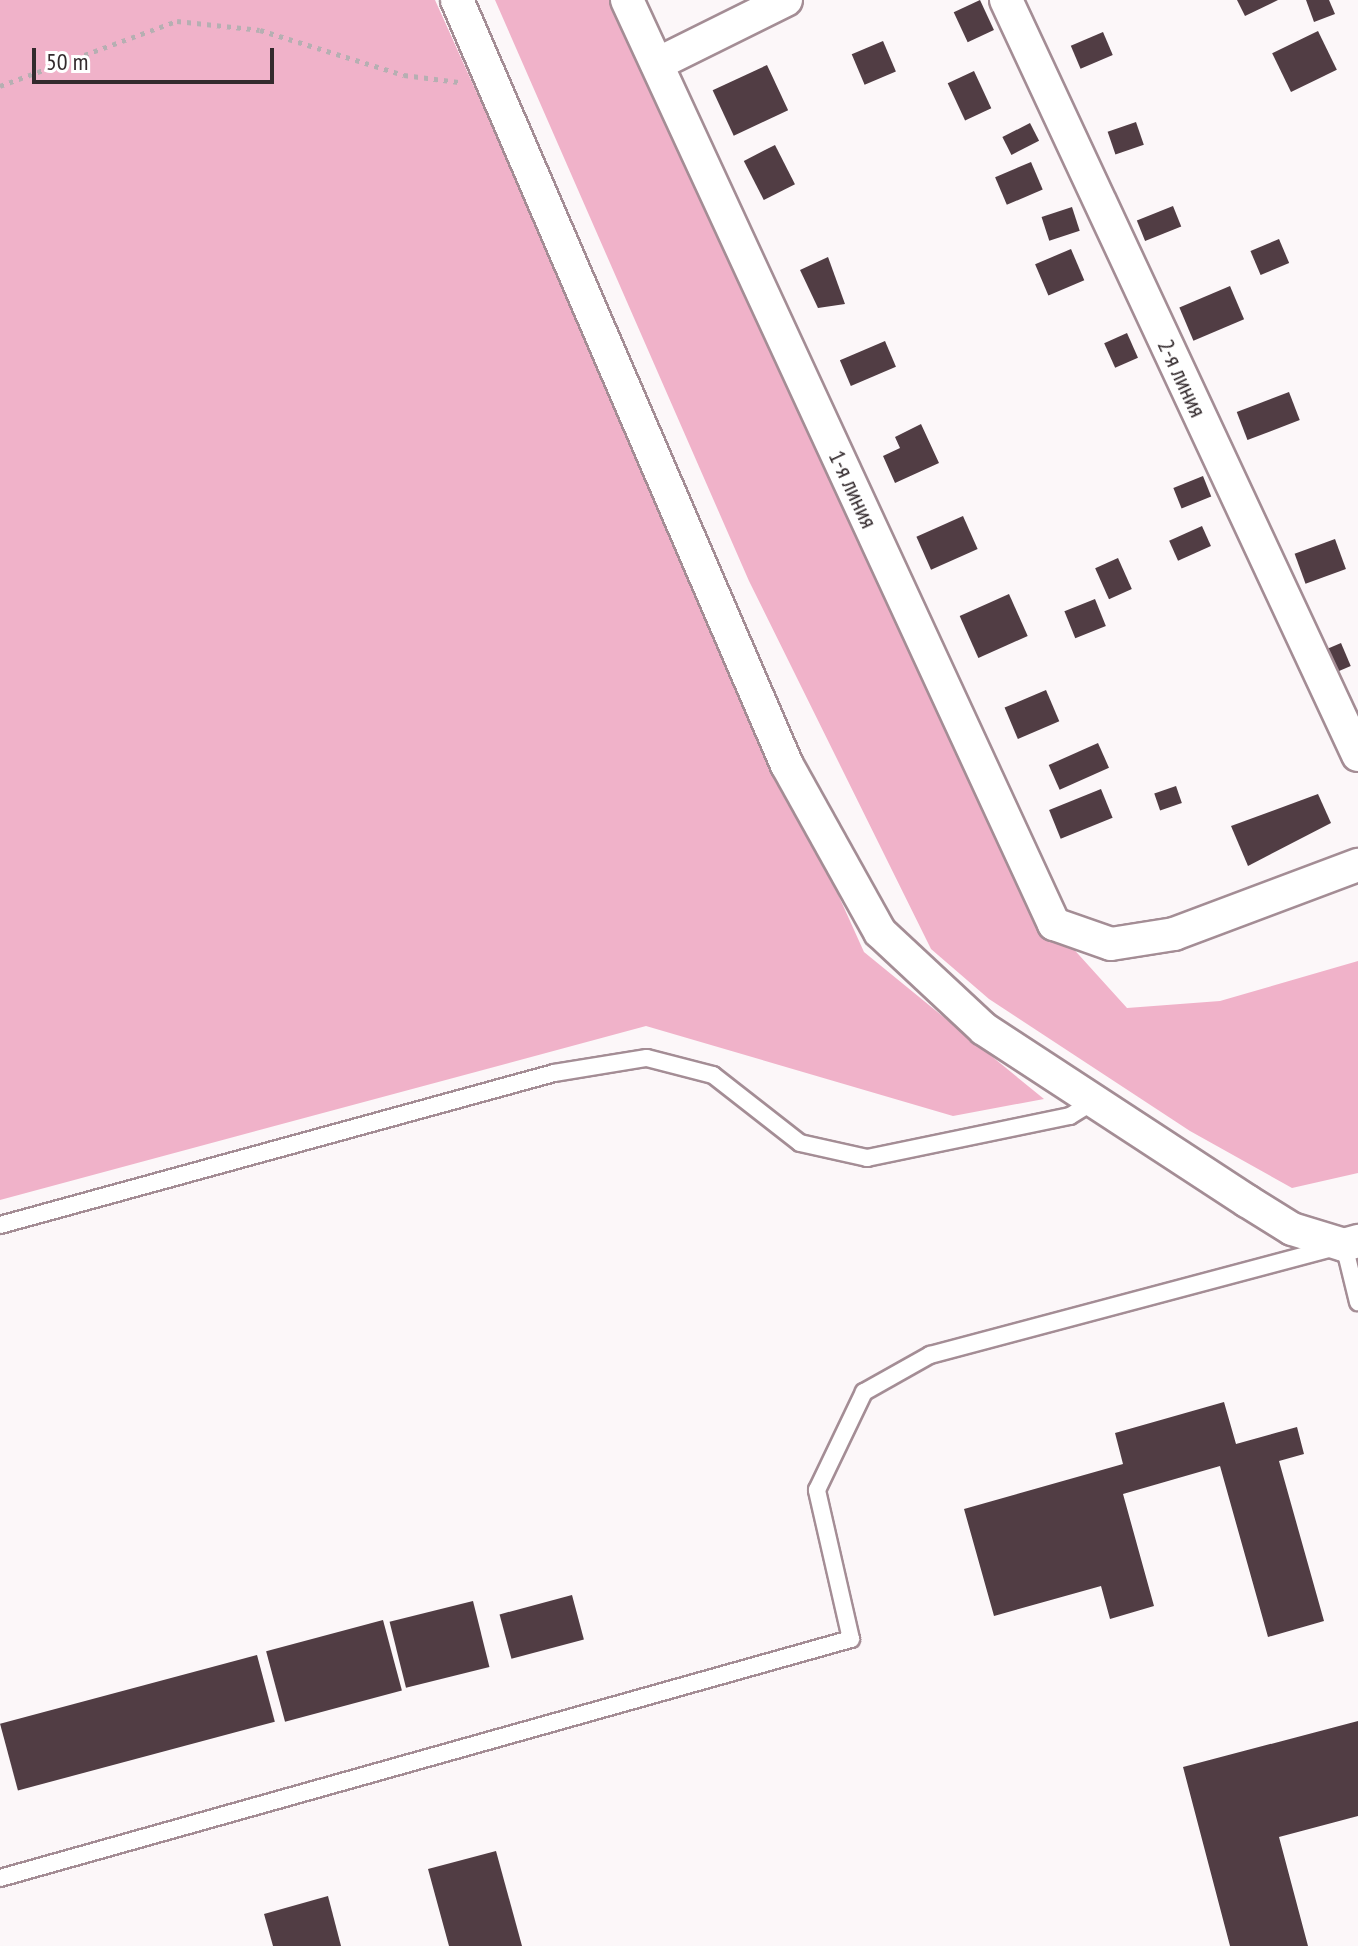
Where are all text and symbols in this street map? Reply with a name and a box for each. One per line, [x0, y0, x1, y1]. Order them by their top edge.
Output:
scale bar [36, 32, 278, 82]
text: 50 m [46, 46, 88, 77]
street label: 2-я линия [1151, 334, 1213, 422]
street label: 1-я линия [822, 445, 884, 533]

